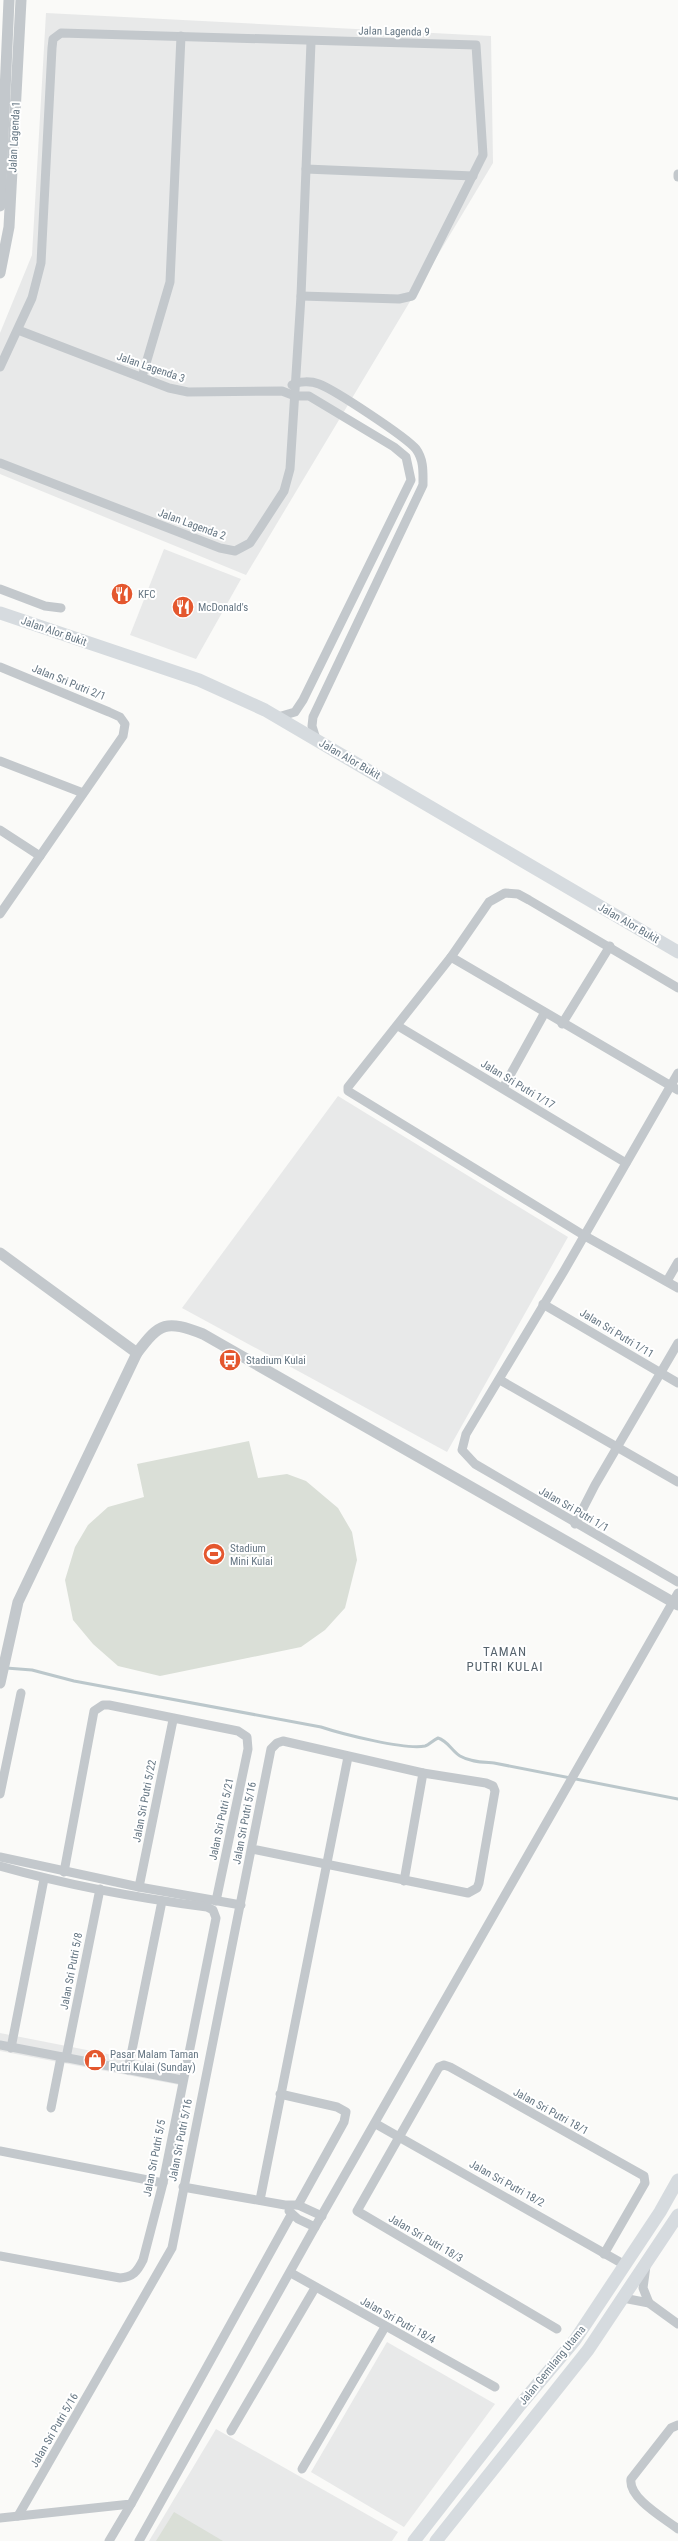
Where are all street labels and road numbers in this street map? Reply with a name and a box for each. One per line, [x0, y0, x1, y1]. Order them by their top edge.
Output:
street label: Jalan Lagenda 9 [358, 24, 430, 39]
street label: Jalan Lagenda 1 [6, 101, 23, 173]
street label: Jalan Lagenda 3 [115, 350, 187, 385]
street label: Jalan Lagenda 2 [156, 506, 228, 543]
street label: Jalan Alor Bukit [19, 614, 88, 649]
street label: Jalan Sri Putri 2/1 [30, 662, 108, 703]
street label: Jalan Alor Bukit [317, 737, 383, 782]
street label: Jalan Alor Bukit [596, 901, 662, 946]
street label: Jalan Sri Putri 1/17 [478, 1057, 557, 1112]
street label: Jalan Sri Putri 1/11 [577, 1306, 656, 1361]
street label: Jalan Sri Putri 1/1 [537, 1484, 611, 1535]
street label: Jalan Sri Putri 5/22 [130, 1759, 159, 1843]
street label: Jalan Sri Putri 5/21 [206, 1777, 237, 1861]
street label: Jalan Sri Putri 5/16 [230, 1781, 259, 1865]
street label: Jalan Sri Putri 5/8 [58, 1931, 85, 2011]
street label: Jalan Sri Putri 18/1 [511, 2085, 591, 2137]
street label: Jalan Sri Putri 5/16 [166, 2098, 195, 2182]
street label: Jalan Sri Putri 5/5 [141, 2118, 168, 2198]
street label: Jalan Sri Putri 18/2 [467, 2157, 547, 2209]
street label: Jalan Sri Putri 18/3 [386, 2212, 465, 2265]
street label: Jalan Sri Putri 18/4 [358, 2294, 438, 2347]
street label: Jalan Gemilang Utama [516, 2323, 588, 2407]
street label: Jalan Sri Putri 5/16 [28, 2391, 81, 2470]

